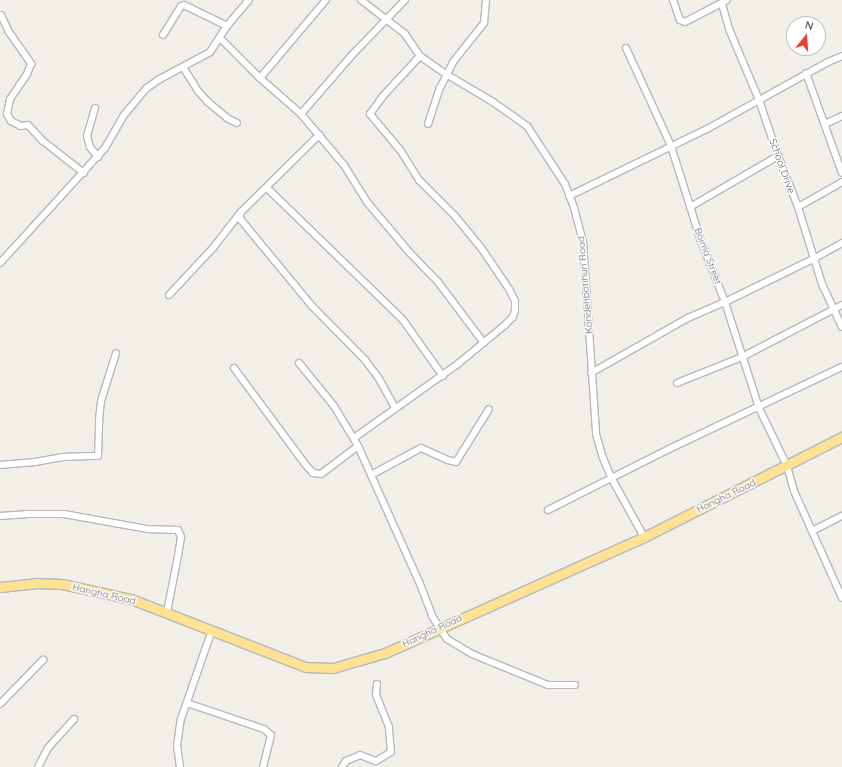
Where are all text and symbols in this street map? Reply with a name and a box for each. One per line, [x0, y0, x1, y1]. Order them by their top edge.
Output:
north arrow [786, 16, 826, 56]
text: N [803, 18, 815, 33]
street label: School Drive [767, 137, 797, 195]
street label: Boima Street [692, 226, 724, 286]
street label: Kondehbotihun Road [575, 236, 595, 334]
street label: Hangha Road [694, 476, 758, 516]
street label: Hangha Road [71, 581, 137, 607]
street label: Hangha Road [400, 612, 464, 650]

